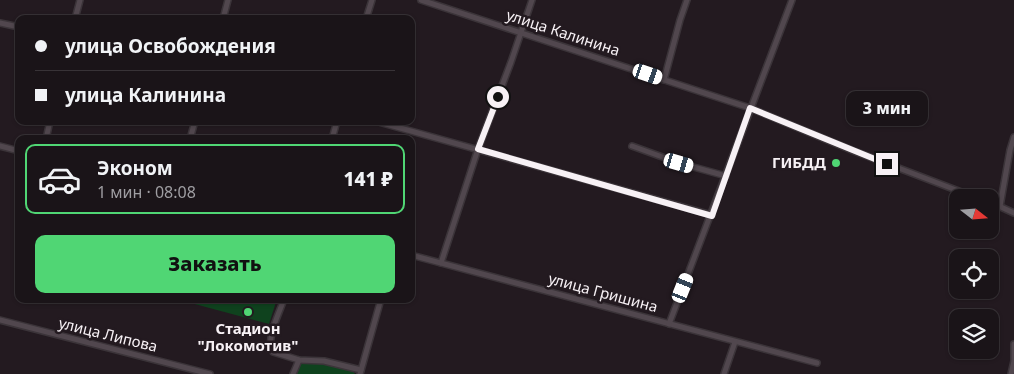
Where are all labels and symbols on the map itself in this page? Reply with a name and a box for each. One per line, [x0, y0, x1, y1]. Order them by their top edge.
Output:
street label: улица Калинина [504, 4, 623, 60]
car [631, 62, 664, 86]
route start [487, 86, 509, 108]
callout: 3 мин [846, 91, 928, 126]
car [662, 152, 695, 174]
place label: ГИБДД [772, 152, 826, 172]
route end [876, 153, 898, 175]
marker: ГИБДД [830, 157, 842, 169]
north arrow [949, 189, 999, 239]
street label: улица Гришина [546, 268, 660, 316]
car [670, 271, 695, 305]
marker: Стадион "Локомотив" [242, 306, 254, 318]
street label: улица Липова [57, 312, 160, 356]
place label: Стадион "Локомотив" [198, 318, 298, 355]

